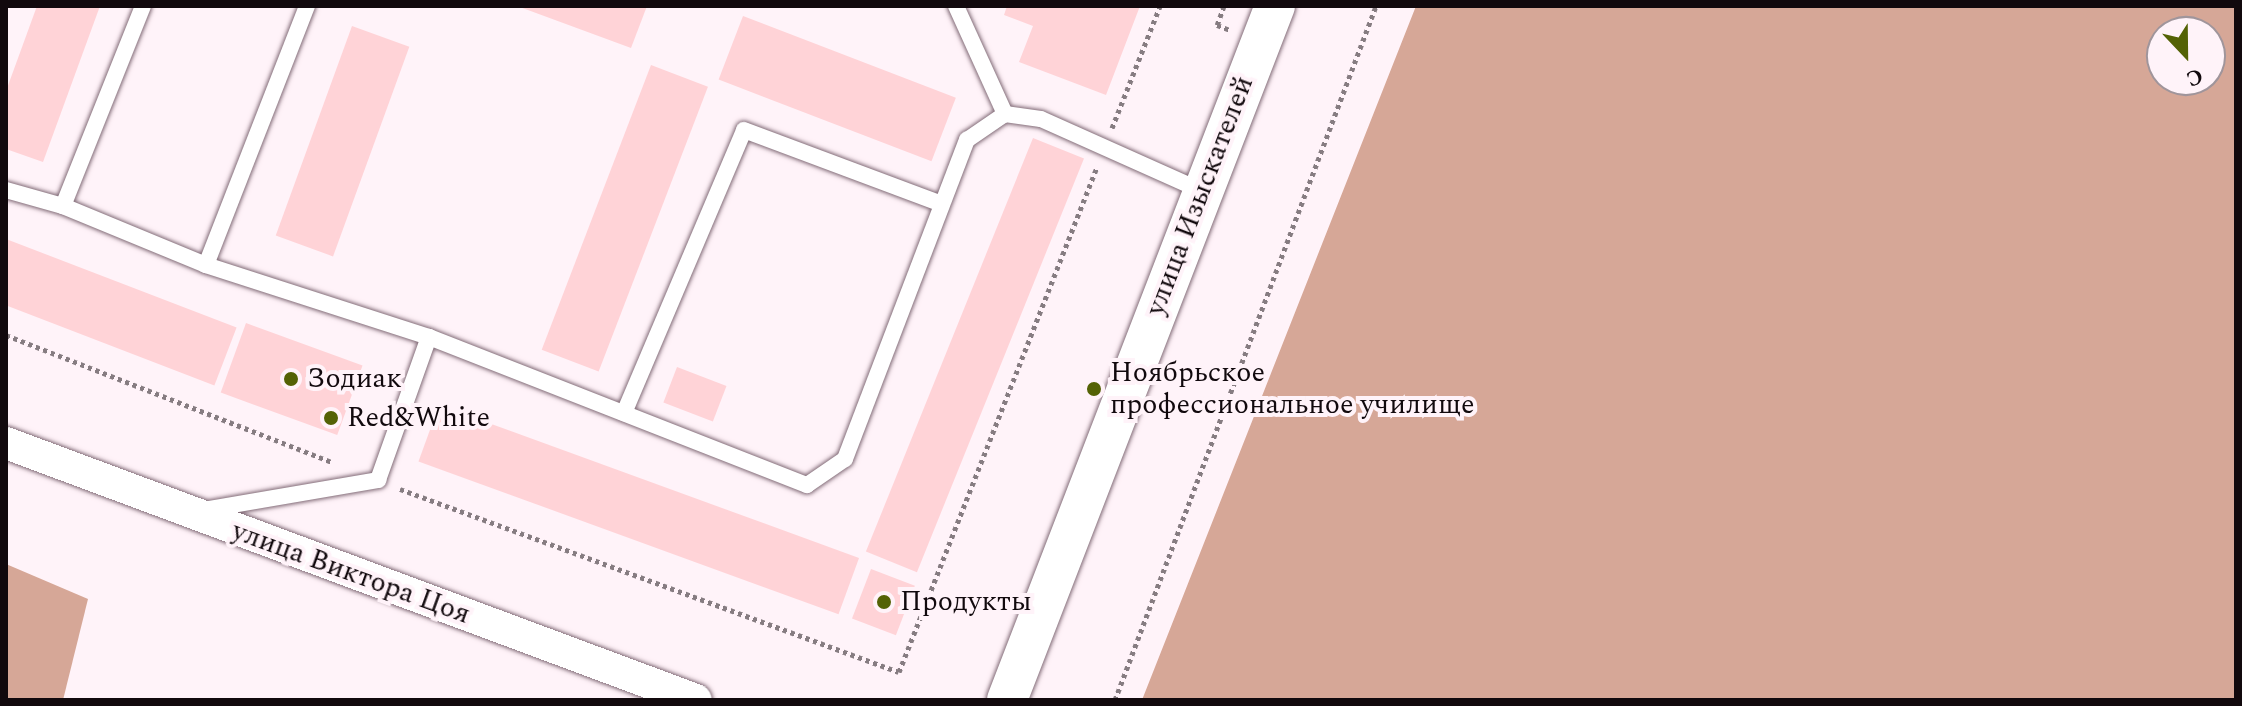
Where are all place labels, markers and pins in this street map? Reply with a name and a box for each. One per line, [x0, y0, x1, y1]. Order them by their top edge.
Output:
place label: Ноябрьское профессиональное училище [1110, 356, 1475, 422]
place label: Зодиак [307, 362, 402, 396]
marker: Зодиак [282, 370, 300, 388]
marker: Ноябрьское профессиональное училище [1085, 380, 1103, 398]
place label: Red&White [347, 401, 490, 435]
marker: Red&White [322, 409, 340, 427]
place label: Продукты [900, 585, 1032, 619]
marker: Продукты [875, 593, 893, 611]

